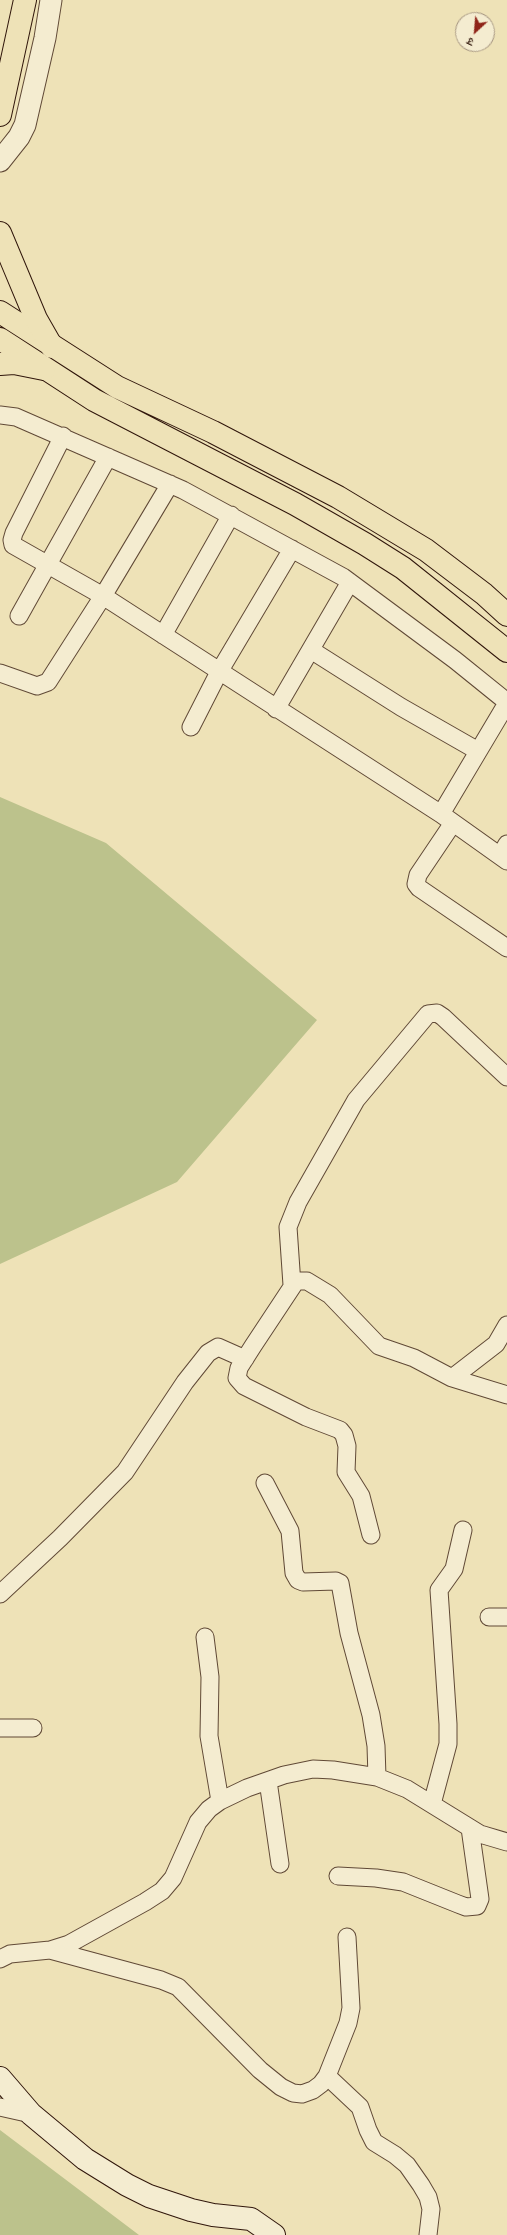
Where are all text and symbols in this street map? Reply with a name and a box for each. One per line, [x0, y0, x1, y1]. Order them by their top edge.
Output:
north arrow [455, 12, 495, 52]
text: उ [465, 34, 476, 49]

